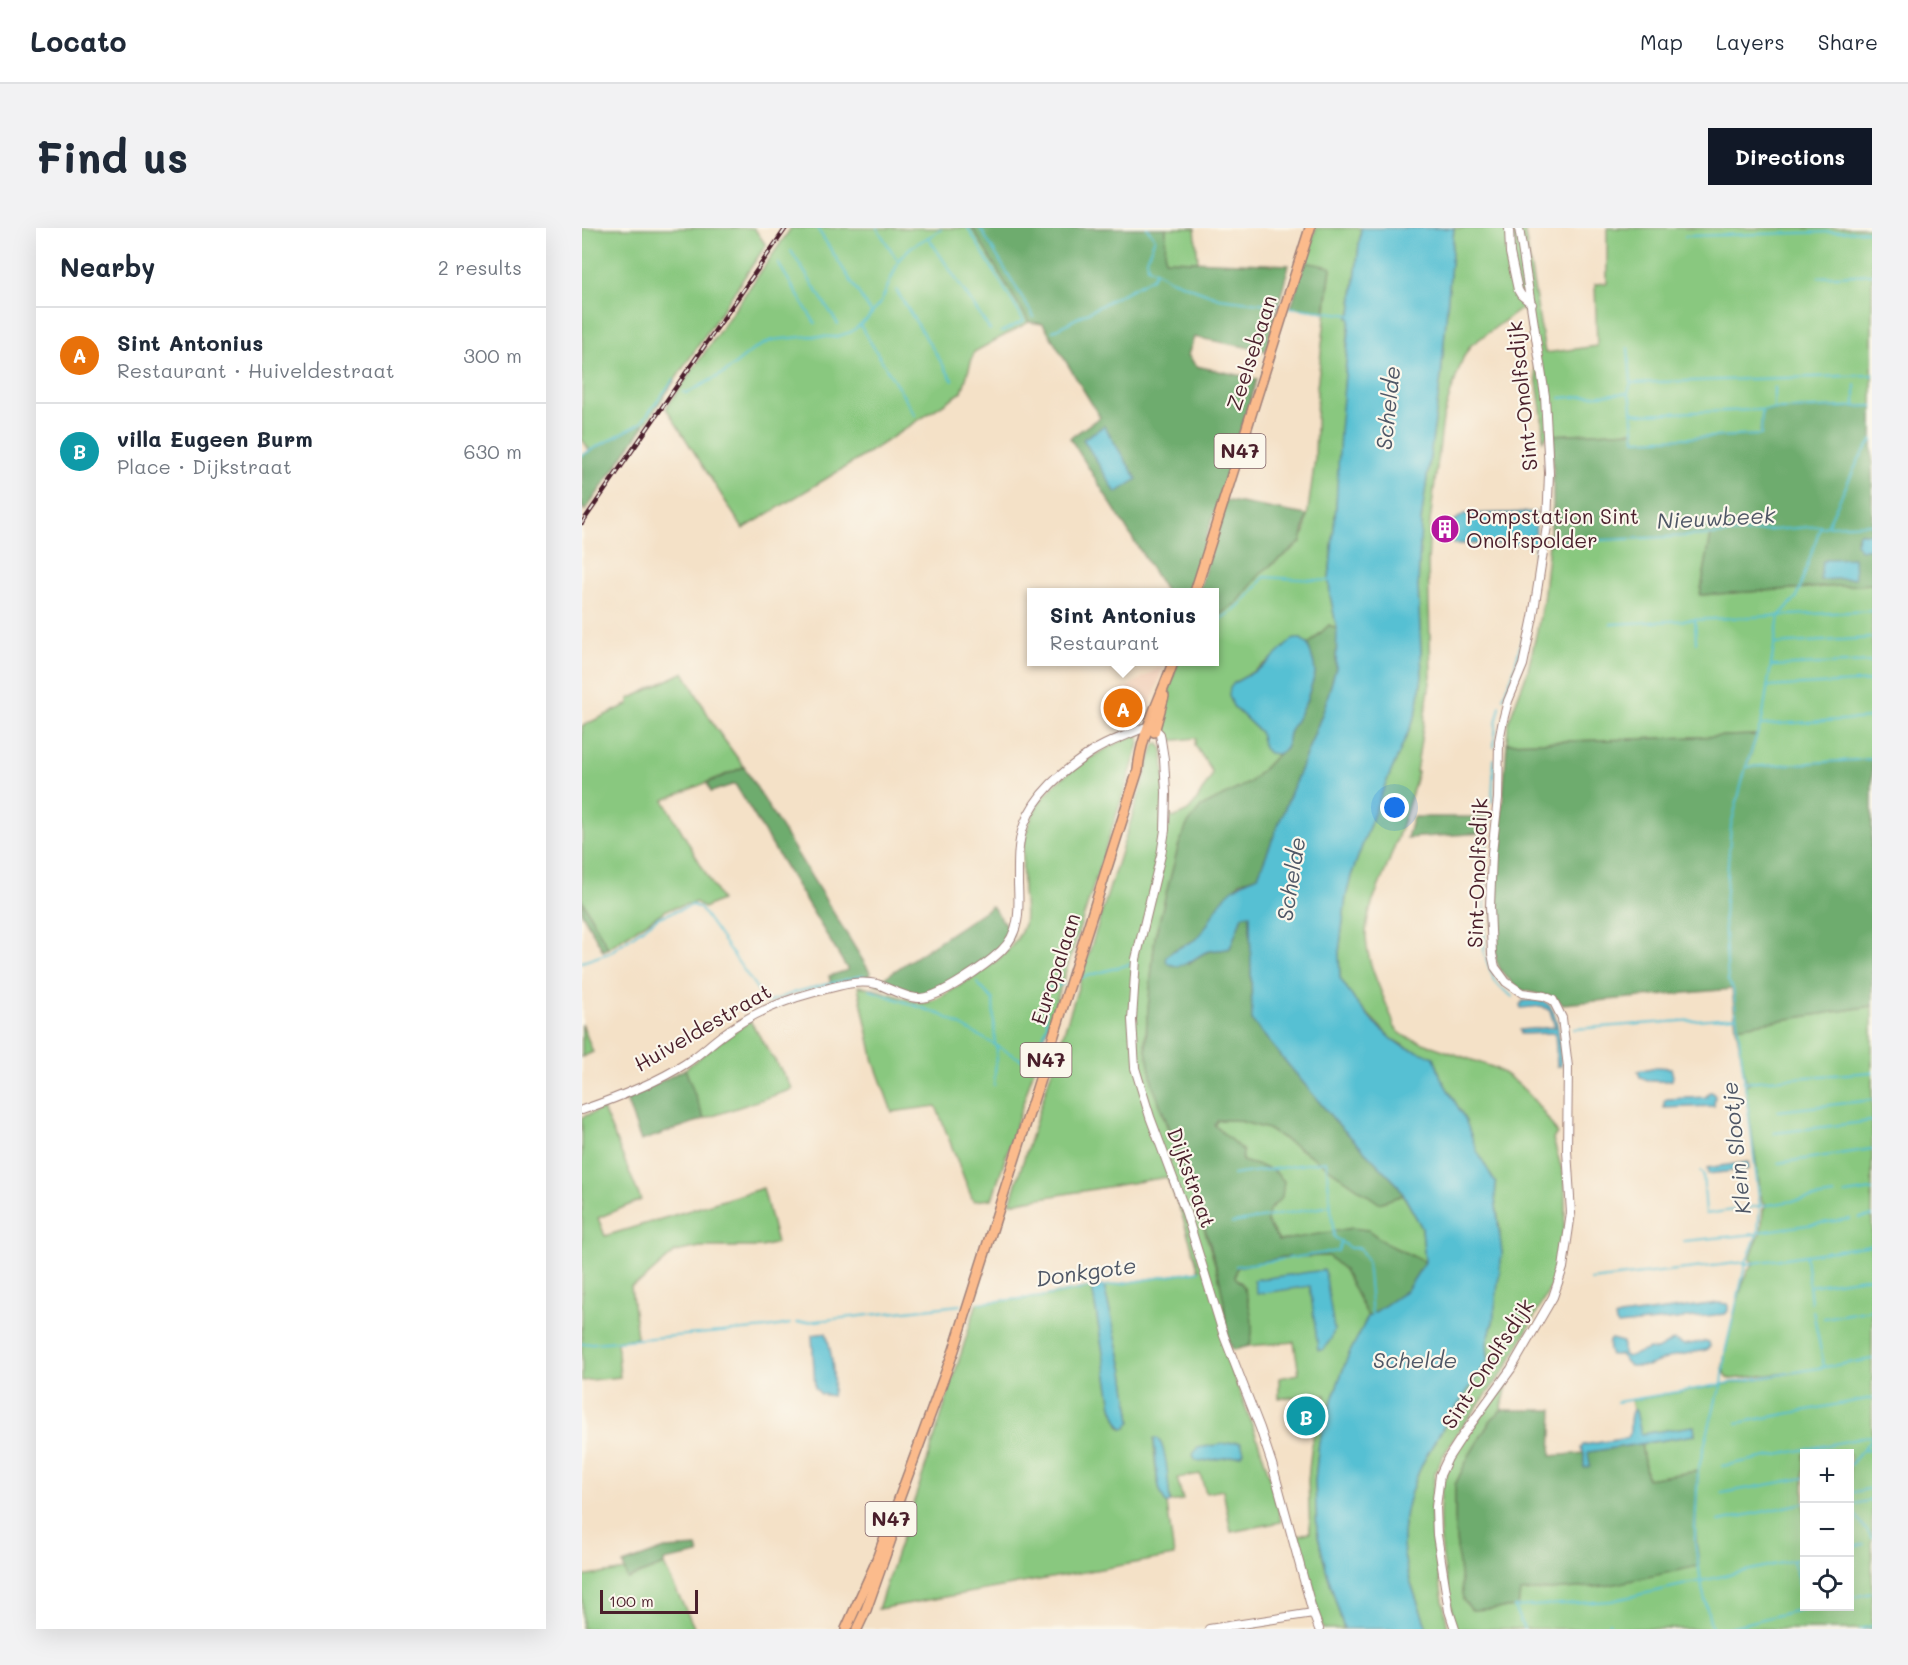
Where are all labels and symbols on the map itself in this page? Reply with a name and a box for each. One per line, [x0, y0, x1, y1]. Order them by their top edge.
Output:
street label: Zeelsebaan [1219, 291, 1282, 414]
street label: Sint-Onolfsdijk [1500, 320, 1543, 472]
water label: Schelde [1369, 364, 1406, 451]
road number: N47 [1214, 434, 1266, 468]
water label: Nieuwbeek [1656, 500, 1777, 535]
place label: Pompstation Sint Onolfspolder [1466, 502, 1639, 553]
building icon: Pompstation Sint Onolfspolder [1429, 513, 1461, 545]
pin: A [1104, 686, 1142, 730]
your location [1380, 793, 1409, 822]
street label: Sint-Onolfsdijk [1460, 797, 1493, 949]
water label: Schelde [1270, 835, 1311, 923]
street label: Europalaan [1024, 909, 1085, 1028]
street label: Huiveldestraat [629, 977, 776, 1077]
road number: N47 [1020, 1043, 1072, 1077]
water label: Klein Slootje [1714, 1080, 1757, 1216]
street label: Dijkstraat [1162, 1124, 1223, 1231]
water label: Donkgote [1034, 1250, 1138, 1293]
street label: Sint-Onolfsdijk [1434, 1293, 1539, 1434]
water label: Schelde [1373, 1345, 1457, 1374]
pin: B [1286, 1394, 1326, 1438]
road number: N47 [866, 1502, 916, 1536]
scale bar [600, 1587, 698, 1614]

